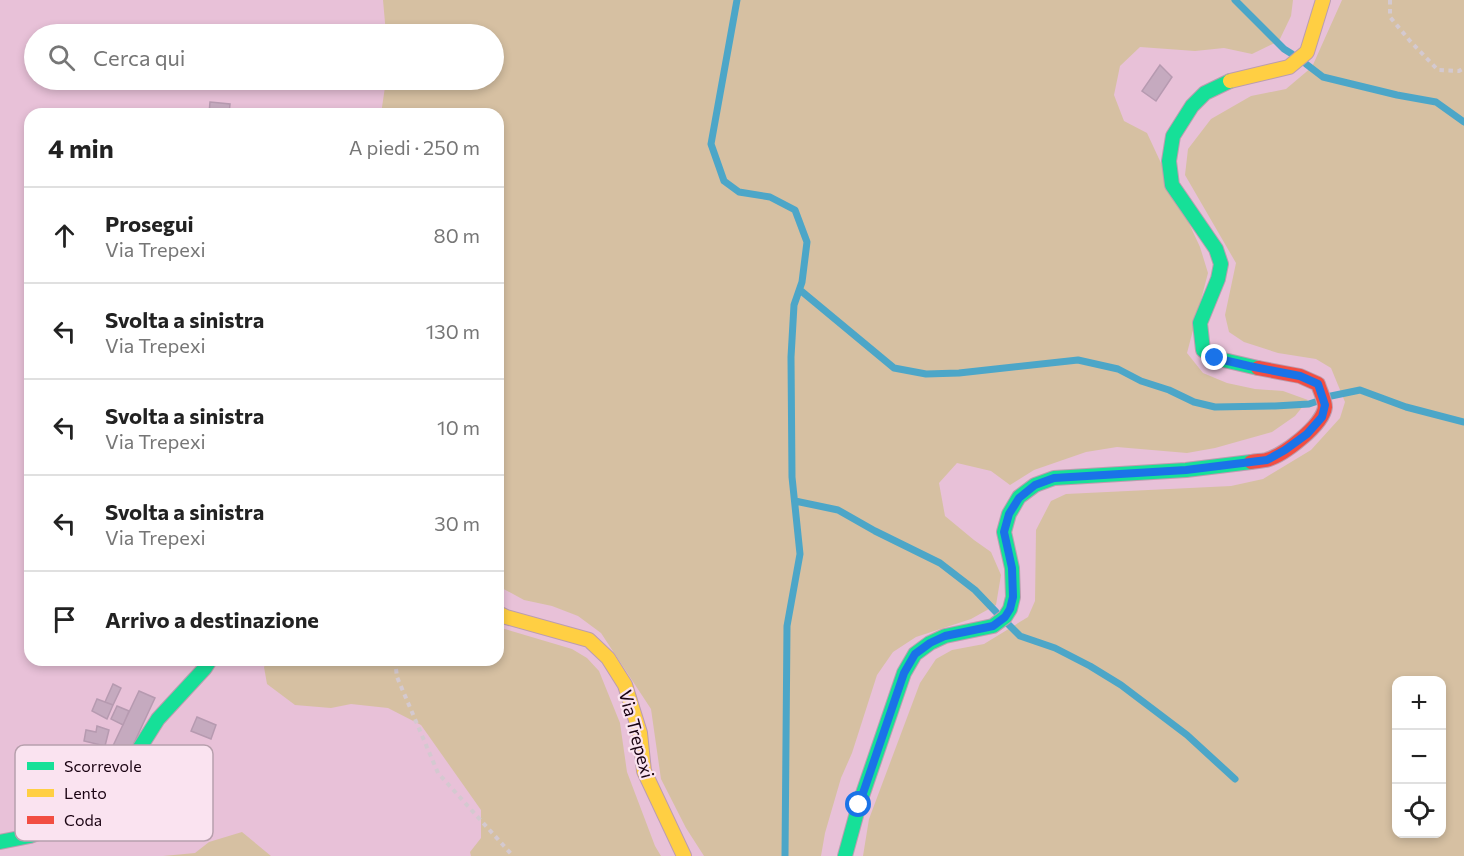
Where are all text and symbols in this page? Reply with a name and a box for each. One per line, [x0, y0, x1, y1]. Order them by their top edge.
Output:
search box [24, 24, 504, 90]
icon: search [45, 41, 78, 74]
text: Cerca qui [93, 44, 185, 71]
text: 4 min [48, 132, 114, 163]
text: A piedi · 250 m [349, 135, 480, 159]
text: Prosegui [105, 210, 194, 237]
icon: ahead [48, 219, 81, 252]
text: 80 m [434, 223, 480, 247]
text: Via Trepexi [105, 237, 206, 261]
text: Svolta a sinistra [105, 306, 264, 333]
icon: left [48, 315, 81, 348]
text: 130 m [426, 319, 480, 343]
text: Via Trepexi [105, 333, 206, 357]
route end [1201, 344, 1227, 370]
text: Svolta a sinistra [105, 402, 264, 429]
icon: left [48, 411, 81, 444]
text: 10 m [437, 415, 480, 439]
text: Via Trepexi [105, 429, 206, 453]
text: Svolta a sinistra [105, 498, 264, 525]
icon: left [48, 507, 81, 540]
text: 30 m [434, 511, 480, 535]
text: Via Trepexi [105, 525, 206, 549]
icon: arrive [48, 603, 81, 636]
text: Arrivo a destinazione [105, 606, 319, 633]
map controls [1392, 676, 1446, 838]
button: + [1392, 676, 1446, 730]
street label: Via Trepexi [615, 687, 659, 781]
button: − [1392, 730, 1446, 784]
legend [15, 745, 213, 841]
text: Scorrevole [64, 756, 142, 775]
text: Lento [64, 783, 107, 802]
button: locate [1392, 784, 1446, 838]
route start [845, 791, 871, 817]
text: Coda [64, 810, 102, 829]

